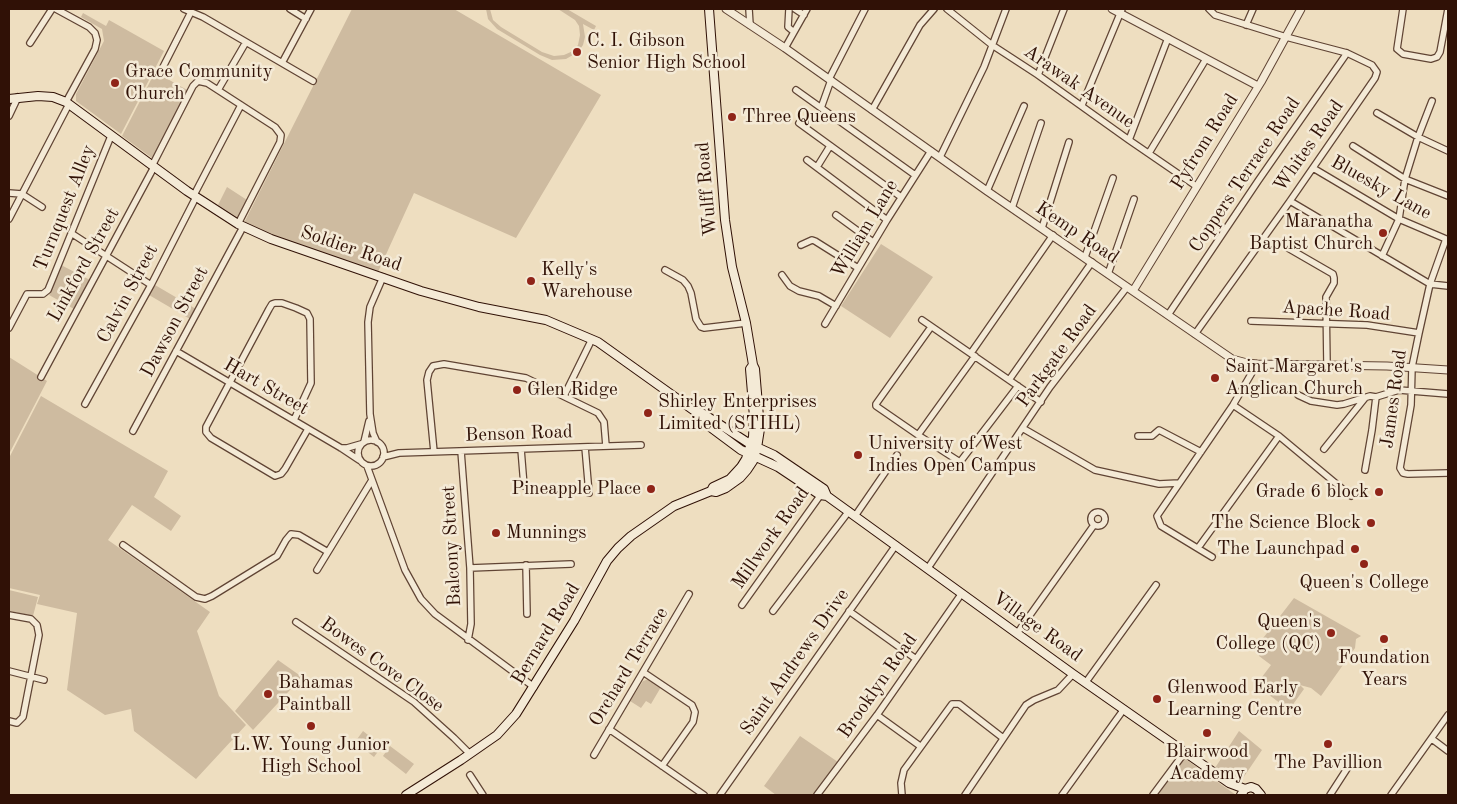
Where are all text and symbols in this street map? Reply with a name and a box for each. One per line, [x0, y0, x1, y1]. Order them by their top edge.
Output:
place label: C. I. Gibson Senior High School [587, 30, 746, 74]
street label: Arawak Avenue [1019, 40, 1139, 134]
marker: C. I. Gibson Senior High School [571, 46, 583, 58]
place label: Grace Community Church [125, 61, 273, 105]
marker: Grace Community Church [109, 77, 121, 89]
street label: Pyfrom Road [1166, 90, 1244, 194]
street label: Coppers Terrace Road [1184, 93, 1306, 257]
street label: Whites Road [1269, 96, 1349, 196]
place label: Three Queens [742, 106, 856, 128]
marker: Three Queens [726, 111, 738, 123]
street label: Wulff Road [692, 141, 722, 237]
street label: Turnquest Alley [29, 142, 101, 274]
street label: Bluesky Lane [1327, 151, 1435, 225]
street label: William Lane [827, 176, 903, 282]
street label: Kemp Road [1031, 197, 1123, 269]
street label: Linkford Street [43, 204, 125, 326]
place label: Maranatha Baptist Church [1249, 211, 1373, 255]
street label: Soldier Road [297, 221, 405, 277]
marker: Maranatha Baptist Church [1377, 227, 1389, 239]
street label: Calvin Street [92, 241, 164, 347]
place label: Kelly's Warehouse [541, 259, 633, 303]
street label: Dawson Street [136, 263, 214, 381]
marker: Kelly's Warehouse [525, 275, 537, 287]
street label: Apache Road [1281, 296, 1391, 326]
street label: Parkgate Road [1012, 300, 1102, 412]
street label: James Road [1376, 348, 1412, 450]
street label: Hart Street [219, 354, 313, 420]
place label: Saint Margaret's Anglican Church [1225, 356, 1363, 400]
marker: Saint Margaret's Anglican Church [1209, 372, 1221, 384]
place label: Glen Ridge [527, 379, 618, 401]
marker: Glen Ridge [511, 384, 523, 396]
place label: Shirley Enterprises Limited (STIHL) [658, 391, 817, 435]
marker: Shirley Enterprises Limited (STIHL) [642, 407, 654, 419]
street label: Benson Road [465, 421, 573, 447]
place label: University of West Indies Open Campus [868, 433, 1036, 477]
marker: University of West Indies Open Campus [852, 449, 864, 461]
place label: Pineapple Place [511, 478, 641, 500]
place label: Grade 6 block [1255, 481, 1369, 503]
street label: Millwork Road [727, 482, 815, 594]
marker: Pineapple Place [645, 483, 657, 495]
street label: Balcony Street [437, 485, 467, 607]
marker: Grade 6 block [1373, 486, 1385, 498]
place label: The Science Block [1211, 512, 1361, 534]
marker: The Science Block [1365, 517, 1377, 529]
place label: Munnings [506, 522, 586, 544]
marker: Munnings [490, 527, 502, 539]
place label: The Launchpad [1217, 538, 1345, 560]
marker: The Launchpad [1349, 543, 1361, 555]
marker: Queen's College [1358, 558, 1370, 570]
place label: Queen's College [1299, 572, 1429, 594]
street label: Bernard Road [507, 579, 585, 689]
street label: Saint Andrews Drive [736, 584, 854, 740]
street label: Village Road [988, 587, 1086, 667]
street label: Orchard Terrace [584, 603, 674, 731]
place label: Queen's College (QC) [1215, 611, 1321, 655]
street label: Bowes Cove Close [316, 613, 448, 717]
marker: Queen's College (QC) [1325, 627, 1337, 639]
street label: Brooklyn Road [833, 629, 923, 743]
marker: Foundation Years [1378, 633, 1390, 645]
place label: Foundation Years [1338, 647, 1430, 691]
place label: Bahamas Paintball [278, 672, 353, 716]
place label: Glenwood Early Learning Centre [1167, 677, 1302, 721]
marker: Bahamas Paintball [262, 688, 274, 700]
marker: Glenwood Early Learning Centre [1151, 693, 1163, 705]
marker: L.W. Young Junior High School [305, 720, 317, 732]
marker: Blairwood Academy [1201, 727, 1213, 739]
place label: L.W. Young Junior High School [233, 734, 389, 778]
marker: The Pavillion [1322, 738, 1334, 750]
place label: Blairwood Academy [1165, 741, 1249, 785]
place label: The Pavillion [1273, 752, 1383, 774]

